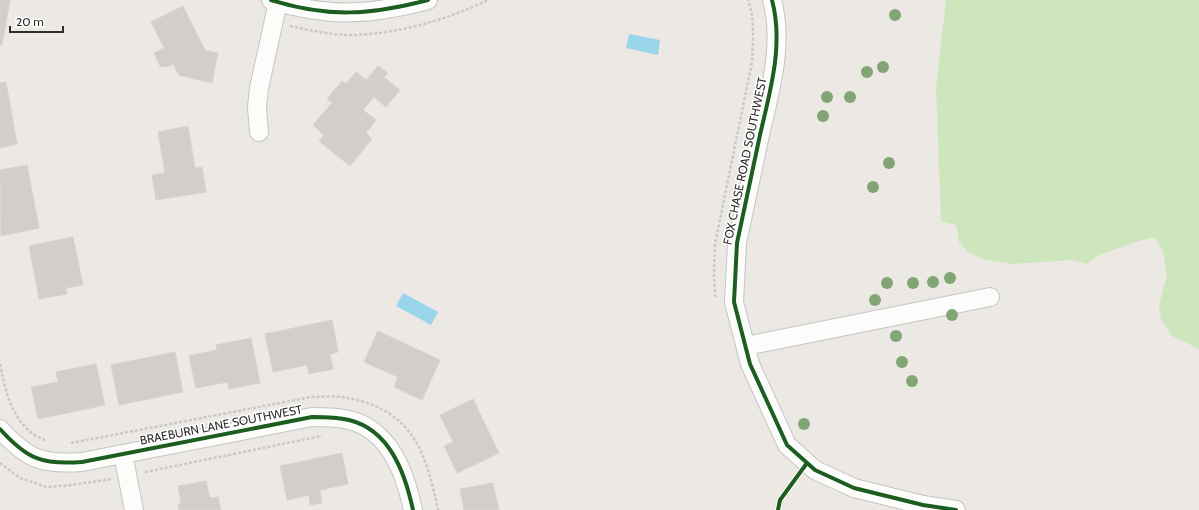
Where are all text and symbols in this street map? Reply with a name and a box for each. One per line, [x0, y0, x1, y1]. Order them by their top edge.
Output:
scale bar [10, 8, 63, 34]
text: 20 m [16, 14, 44, 29]
street label: FOX CHASE ROAD SOUTHWEST [719, 75, 770, 246]
street label: BRAEBURN LANE SOUTHWEST [138, 401, 304, 448]

